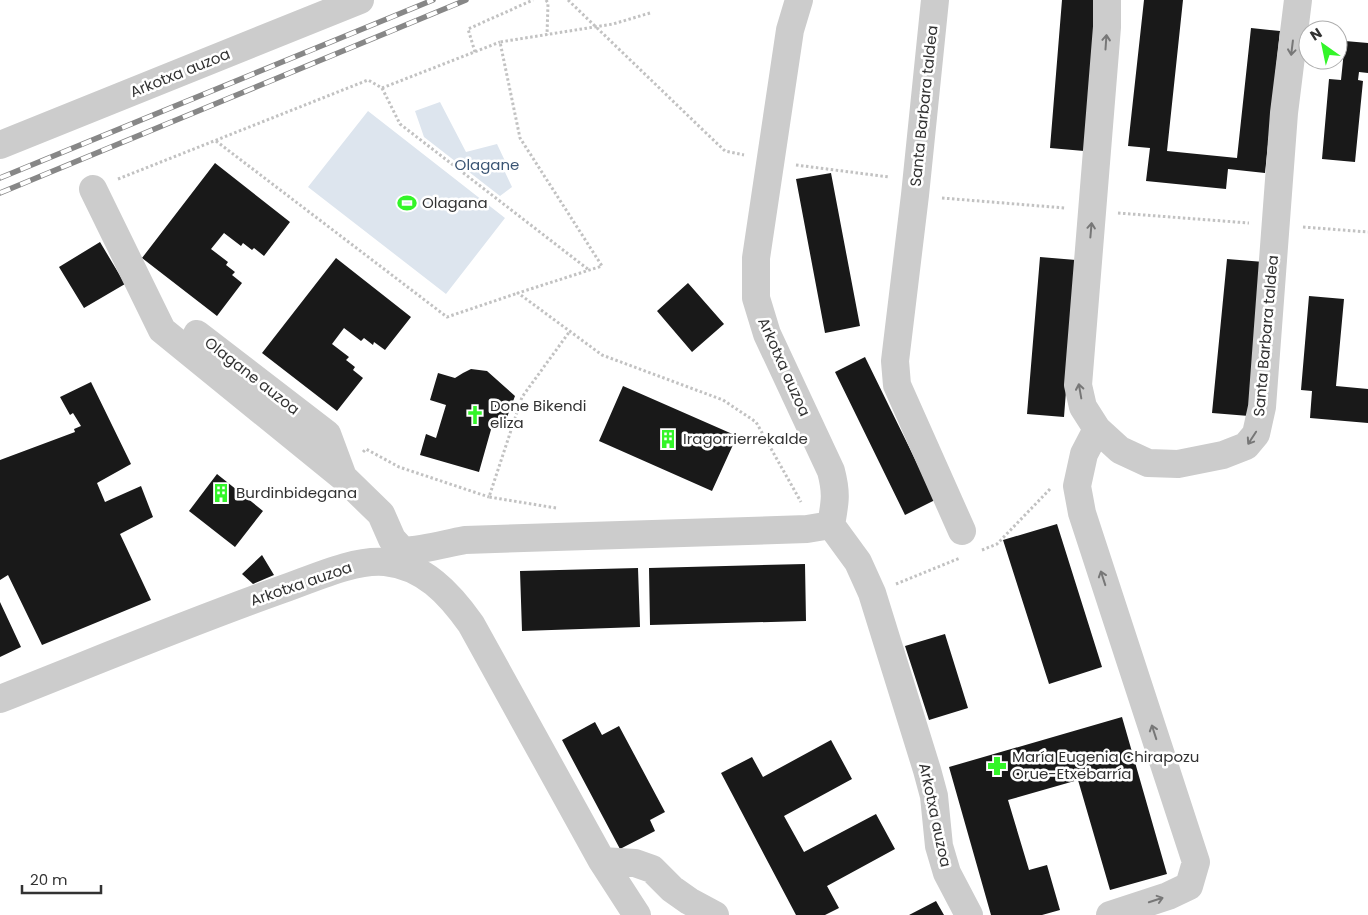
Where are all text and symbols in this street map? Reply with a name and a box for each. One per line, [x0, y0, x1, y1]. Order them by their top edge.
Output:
north arrow [1298, 20, 1348, 70]
text: N [1306, 23, 1326, 45]
street label: Santa Barbara taldea [905, 24, 942, 188]
one-way arrow [1101, 34, 1110, 50]
one-way arrow [1287, 40, 1297, 56]
street label: Arkotxa auzoa [127, 43, 233, 102]
park label: Olagane [455, 154, 519, 175]
sports icon: Olagana [396, 192, 418, 214]
place label: Olagana [422, 192, 488, 213]
one-way arrow [1087, 222, 1096, 238]
street label: Santa Barbara taldea [1248, 254, 1283, 418]
street label: Arkotxa auzoa [753, 314, 816, 420]
street label: Olagane auzoa [200, 332, 304, 419]
one-way arrow [1074, 384, 1084, 400]
place label: Done Bikendi eliza [490, 395, 586, 433]
church icon: Done Bikendi eliza [464, 404, 486, 426]
building icon: Iragorrierrekalde [657, 428, 679, 450]
place label: Iragorrierrekalde [683, 428, 808, 449]
one-way arrow [1247, 431, 1257, 445]
building icon: Burdinbidegana [210, 482, 232, 504]
place label: Burdinbidegana [236, 482, 357, 503]
street label: Arkotxa auzoa [247, 556, 354, 611]
one-way arrow [1098, 570, 1108, 586]
one-way arrow [1148, 724, 1158, 740]
place label: María Eugenia Chirapozu Orue-Etxebarría [1012, 746, 1199, 784]
pharmacy icon: María Eugenia Chirapozu Orue-Etxebarría [986, 755, 1008, 777]
street label: Arkotxa auzoa [914, 761, 957, 869]
scale bar [22, 862, 101, 894]
text: 20 m [30, 869, 68, 890]
one-way arrow [1148, 895, 1163, 904]

